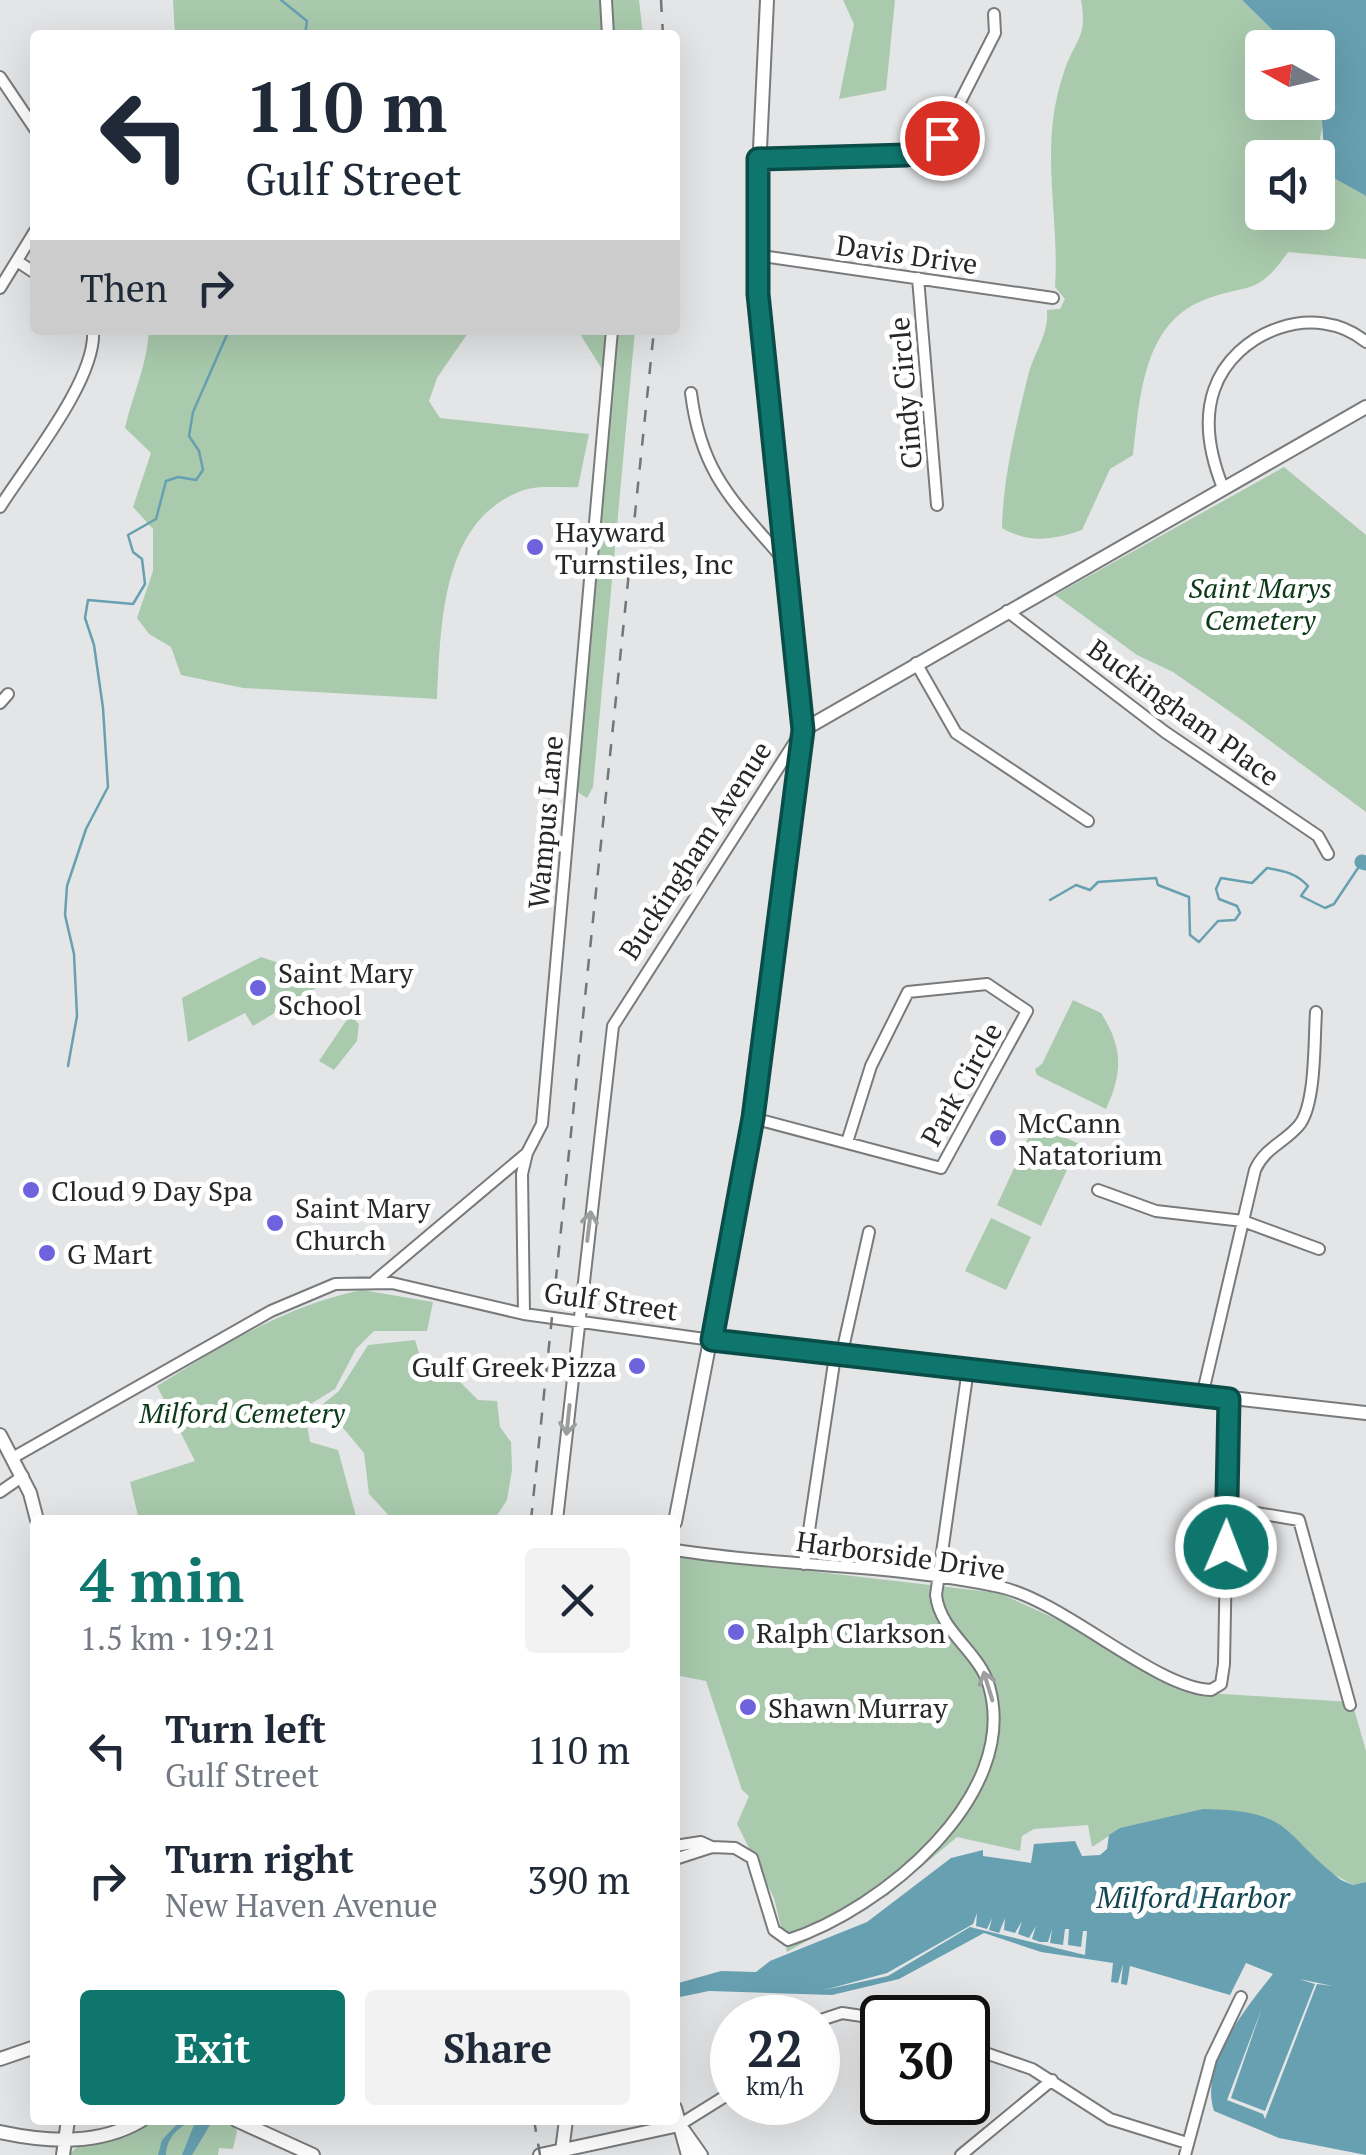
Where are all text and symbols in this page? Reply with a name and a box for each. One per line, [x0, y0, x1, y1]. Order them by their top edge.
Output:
north arrow [1245, 30, 1335, 120]
map controls [1245, 30, 1335, 230]
text: 110 m [245, 59, 447, 152]
icon: left [80, 70, 210, 200]
pin [900, 96, 985, 181]
icon: arrive [915, 111, 970, 166]
button: sound [1245, 140, 1335, 230]
text: Gulf Street [245, 148, 462, 208]
street label: Davis Drive [834, 226, 980, 282]
icon: right [188, 260, 243, 315]
text: Then [80, 263, 168, 313]
street label: Cindy Circle [880, 315, 930, 471]
place label: Hayward Turnstiles, Inc [555, 513, 734, 582]
marker: Hayward Turnstiles, Inc [524, 536, 546, 558]
park label: Saint Marys Cemetery [1188, 569, 1332, 638]
street label: Buckingham Place [1081, 630, 1287, 794]
street label: Wampus Lane [519, 734, 571, 910]
street label: Buckingham Avenue [611, 734, 779, 966]
place label: Saint Mary School [278, 954, 414, 1023]
marker: Saint Mary School [247, 977, 269, 999]
street label: Park Circle [912, 1016, 1010, 1152]
place label: McCann Natatorium [1018, 1104, 1162, 1173]
marker: McCann Natatorium [987, 1127, 1009, 1149]
place label: Cloud 9 Day Spa [51, 1172, 253, 1209]
marker: Cloud 9 Day Spa [20, 1179, 42, 1201]
place label: Saint Mary Church [295, 1189, 431, 1258]
one-way arrow [580, 1210, 599, 1243]
marker: Saint Mary Church [264, 1212, 286, 1234]
place label: G Mart [67, 1235, 153, 1272]
marker: G Mart [36, 1242, 58, 1264]
street label: Gulf Street [542, 1273, 681, 1329]
place label: Gulf Greek Pizza [411, 1348, 617, 1385]
marker: Gulf Greek Pizza [626, 1355, 648, 1377]
park label: Milford Cemetery [138, 1394, 346, 1431]
one-way arrow [558, 1403, 577, 1435]
position arrow [1174, 1495, 1278, 1599]
street label: Harborside Drive [794, 1522, 1008, 1588]
text: 4 min [80, 1540, 244, 1619]
button: close [525, 1548, 630, 1653]
place label: Ralph Clarkson [756, 1614, 946, 1651]
text: 1.5 km · 19:21 [80, 1617, 277, 1659]
marker: Ralph Clarkson [725, 1621, 747, 1643]
one-way arrow [978, 1671, 996, 1702]
place label: Shawn Murray [768, 1689, 948, 1726]
marker: Shawn Murray [737, 1696, 759, 1718]
text: Turn left [165, 1704, 326, 1754]
icon: left [80, 1723, 135, 1778]
text: 110 m [527, 1725, 630, 1775]
text: Gulf Street [165, 1754, 319, 1796]
text: Turn right [165, 1834, 354, 1884]
icon: right [80, 1853, 135, 1908]
text: 390 m [527, 1855, 630, 1905]
water label: Milford Harbor [1095, 1877, 1291, 1917]
text: New Haven Avenue [165, 1884, 438, 1926]
button: Exit [80, 1990, 345, 2105]
button: Share [365, 1990, 630, 2105]
speed limit sign: 30 [860, 1995, 990, 2125]
text: 22 [747, 2015, 803, 2081]
text: km/h [746, 2069, 804, 2102]

